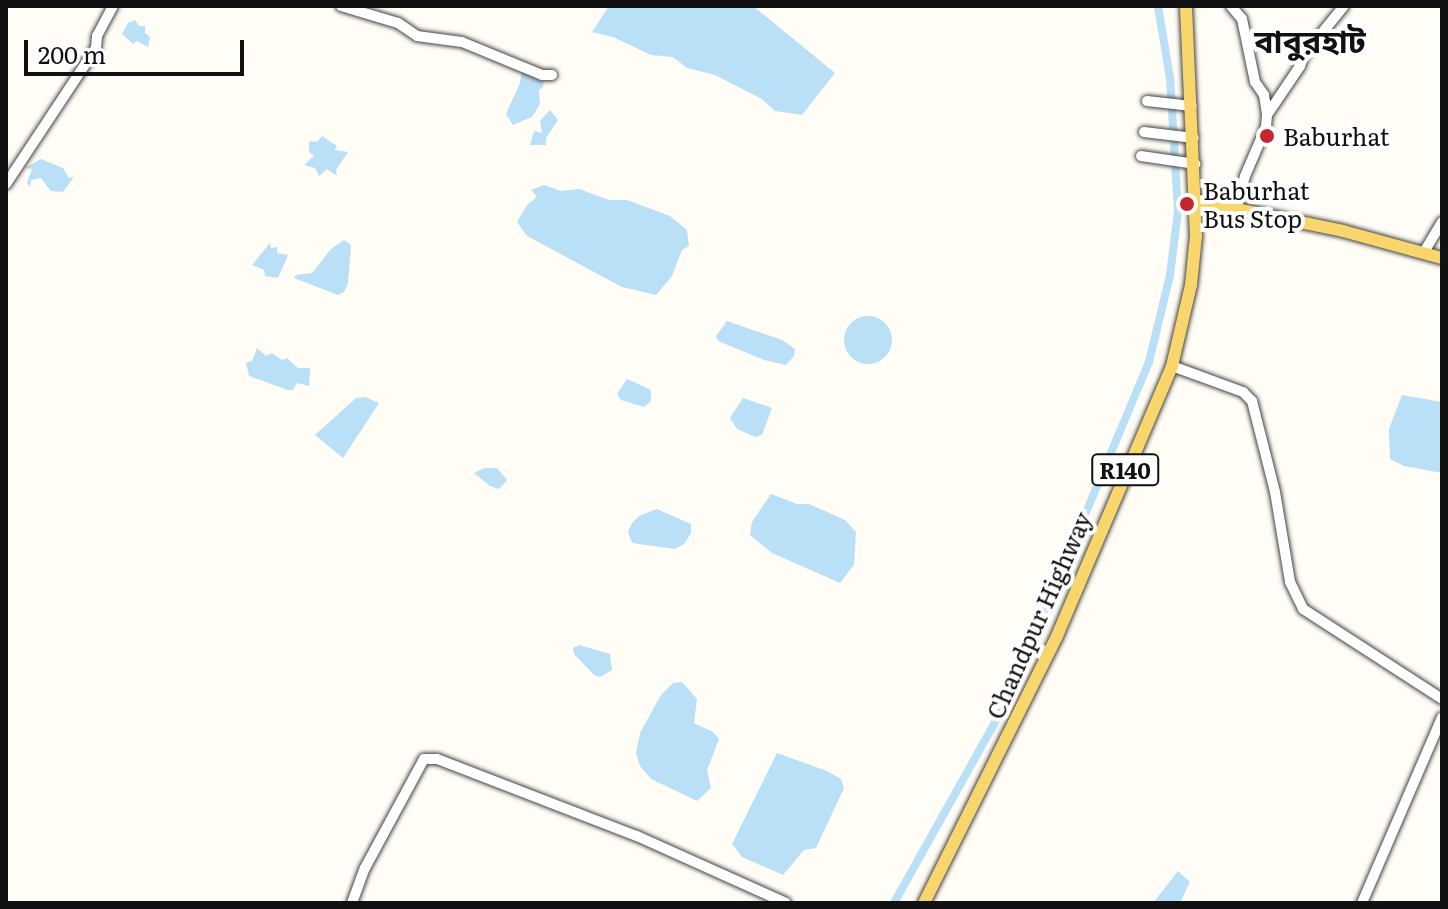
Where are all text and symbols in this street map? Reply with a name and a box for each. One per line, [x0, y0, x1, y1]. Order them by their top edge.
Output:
district label: বাবুরহাট [1254, 20, 1366, 58]
scale bar [28, 24, 248, 74]
text: 200 m [38, 36, 106, 71]
place label: Baburhat [1283, 122, 1389, 150]
marker: Baburhat [1258, 127, 1276, 145]
place label: Baburhat Bus Stop [1203, 176, 1309, 232]
marker: Baburhat Bus Stop [1178, 195, 1196, 213]
road number: R140 [1091, 452, 1159, 488]
street label: Chandpur Highway [979, 507, 1097, 723]

